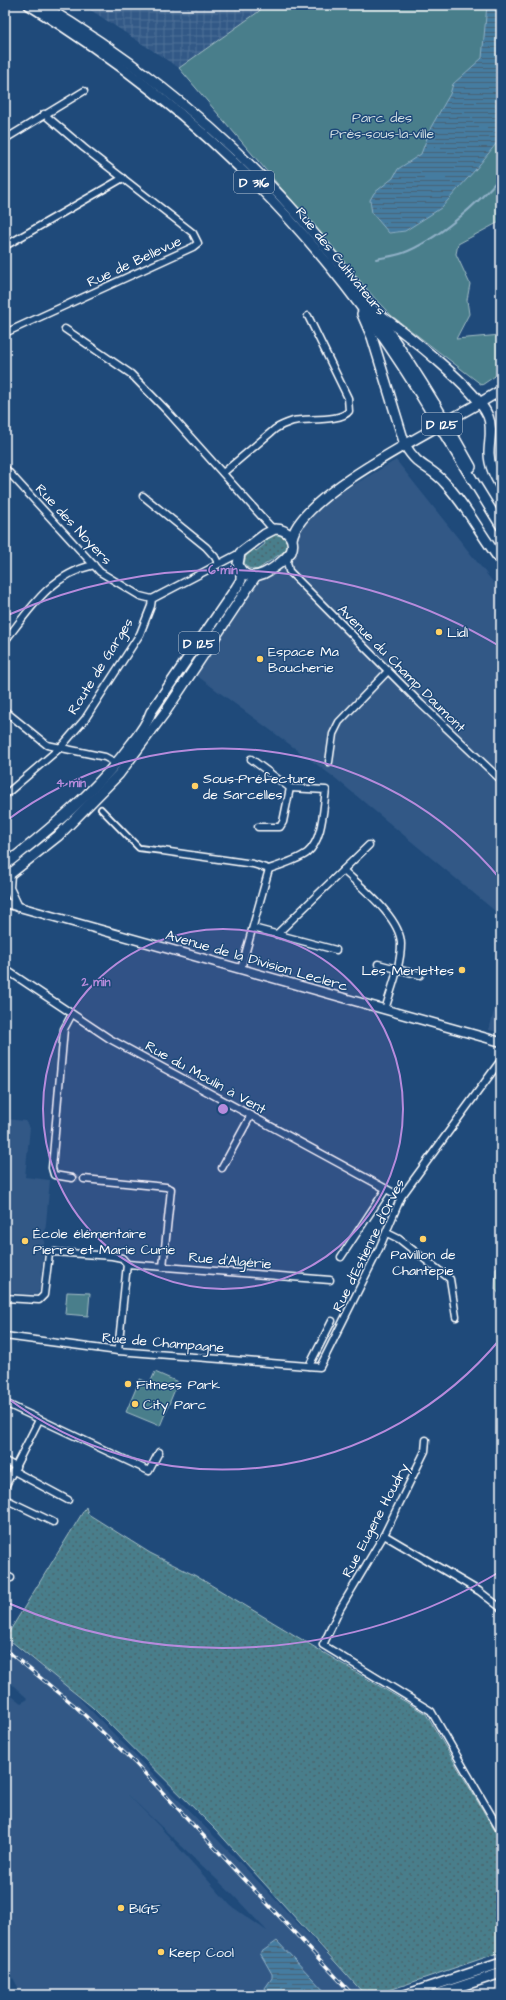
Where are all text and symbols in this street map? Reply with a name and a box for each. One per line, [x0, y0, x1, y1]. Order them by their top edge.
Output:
park label: Parc des Près-sous-la-ville [330, 108, 434, 144]
road number: D 316 [234, 171, 274, 193]
street label: Rue des Cultivateurs [290, 203, 390, 320]
street label: Rue de Bellevue [84, 231, 185, 293]
road number: D 125 [422, 413, 462, 435]
street label: Rue des Noyers [30, 480, 116, 570]
text: 6 min [208, 562, 238, 579]
street label: Avenue du Champ Daumont [333, 600, 470, 738]
street label: Route de Garges [63, 614, 139, 719]
place label: Lidl [447, 623, 468, 643]
marker: Lidl [434, 627, 444, 637]
road number: D 125 [179, 632, 219, 654]
place label: Espace Ma Boucherie [268, 642, 339, 678]
marker: Espace Ma Boucherie [255, 654, 265, 664]
place label: Sous-Préfecture de Sarcelles [203, 769, 316, 805]
text: 4 min [56, 775, 86, 792]
marker: Sous-Préfecture de Sarcelles [190, 781, 200, 791]
street label: Avenue de la Division Leclerc [163, 925, 350, 997]
place label: Les Merlettes [362, 961, 454, 981]
marker: Les Merlettes [457, 965, 467, 975]
text: 2 min [81, 974, 110, 991]
street label: Rue du Moulin à Vent [141, 1036, 270, 1120]
centre of rings [216, 1102, 230, 1116]
street label: Rue d'Estienne d'Orves [328, 1175, 410, 1315]
place label: École élémentaire Pierre et Marie Curie [33, 1224, 176, 1260]
marker: Pavillon de Chantepie [418, 1234, 428, 1244]
marker: École élémentaire Pierre et Marie Curie [20, 1236, 30, 1246]
place label: Pavillon de Chantepie [390, 1245, 456, 1281]
street label: Rue d'Algérie [188, 1247, 273, 1275]
street label: Rue de Champagne [101, 1328, 225, 1358]
place label: Fitness Park [136, 1375, 220, 1395]
marker: Fitness Park [123, 1379, 133, 1389]
place label: City Parc [143, 1395, 207, 1415]
marker: City Parc [130, 1399, 140, 1409]
street label: Rue Eugene Houdry [337, 1460, 415, 1581]
place label: BIG5 [129, 1899, 161, 1919]
marker: BIG5 [116, 1903, 126, 1913]
place label: Keep Cool [169, 1943, 234, 1963]
marker: Keep Cool [156, 1947, 166, 1957]

